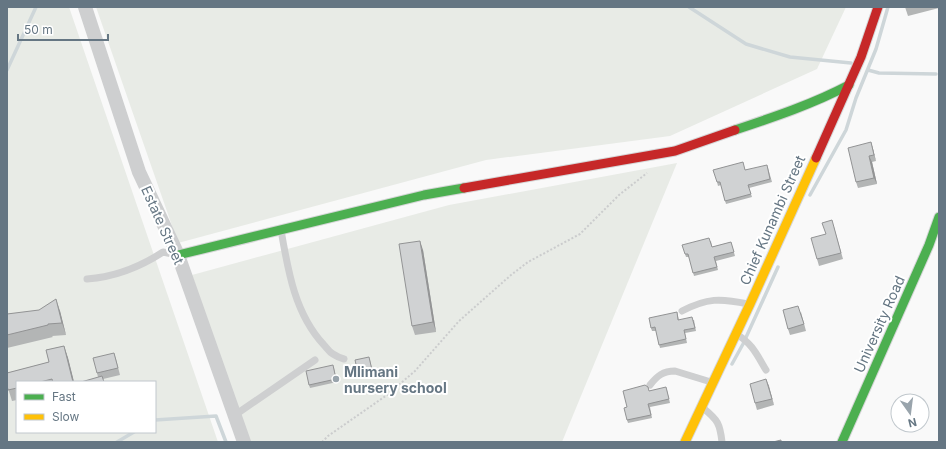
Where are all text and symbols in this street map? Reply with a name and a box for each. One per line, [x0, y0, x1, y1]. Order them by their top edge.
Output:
scale bar [18, 16, 108, 42]
text: 50 m [24, 22, 53, 37]
street label: Chief Kunambi Street [736, 152, 808, 287]
street label: Estate Street [138, 183, 188, 267]
street label: University Road [850, 273, 908, 375]
place label: Mlimani nursery school [344, 363, 447, 396]
marker: Mlimani nursery school [331, 374, 341, 384]
legend [16, 381, 156, 433]
text: Fast [52, 389, 76, 404]
north arrow [890, 393, 930, 433]
text: Slow [52, 409, 80, 424]
text: N [907, 415, 918, 431]

